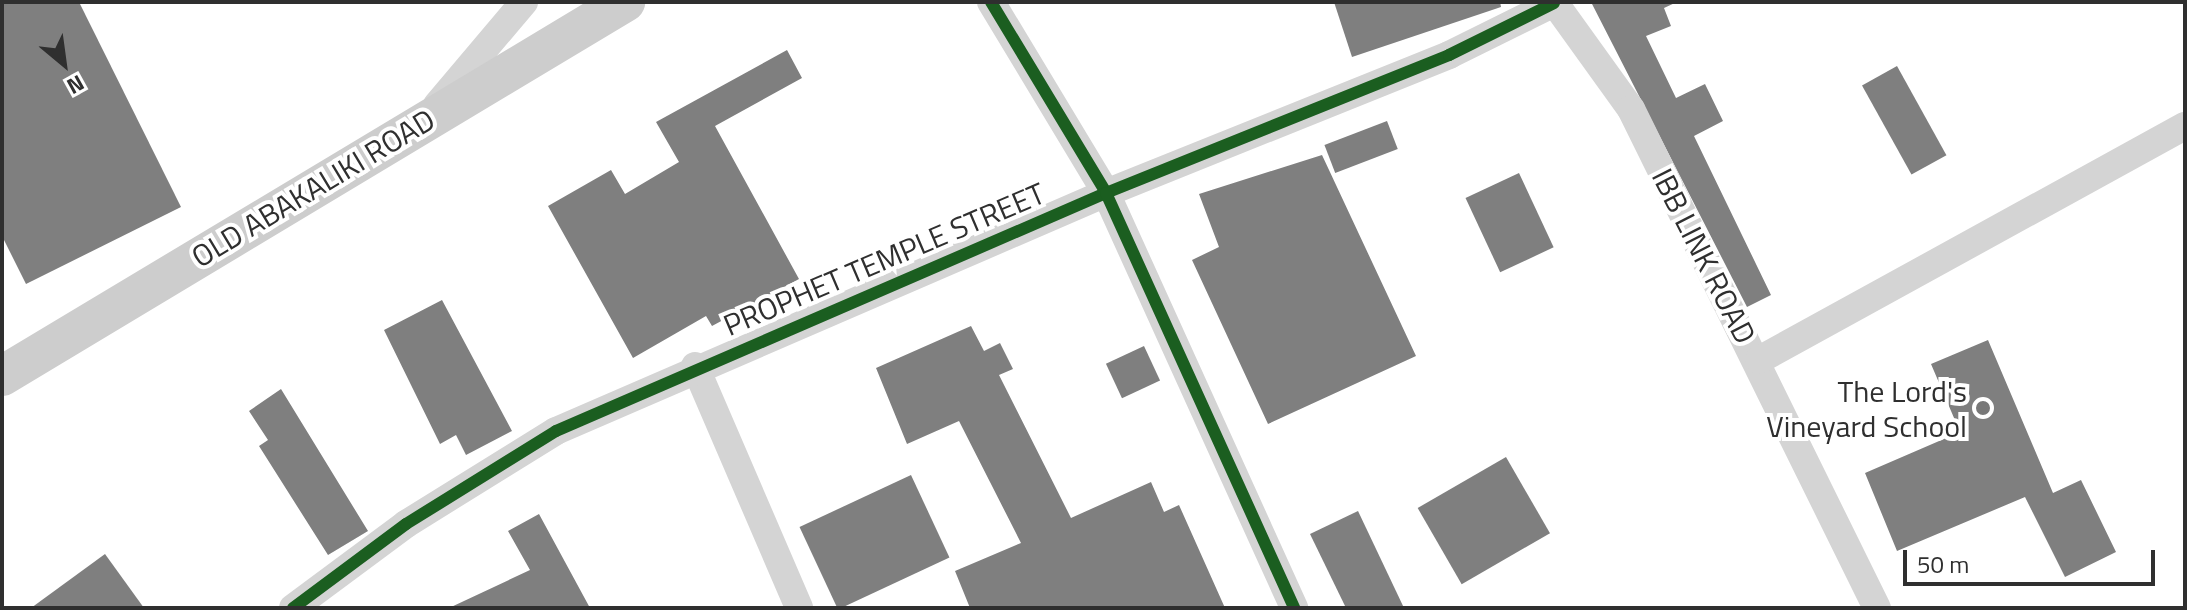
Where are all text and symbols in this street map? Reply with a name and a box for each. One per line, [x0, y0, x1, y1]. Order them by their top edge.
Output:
north arrow [24, 24, 104, 104]
text: N [61, 66, 91, 104]
street label: OLD ABAKALIKI ROAD [185, 101, 441, 275]
street label: IBB LINK ROAD [1644, 162, 1764, 350]
street label: PROPHET TEMPLE STREET [718, 175, 1050, 343]
place label: The Lord's Vineyard School [1766, 373, 1967, 444]
marker: The Lord's Vineyard School [1974, 399, 1992, 417]
scale bar [1907, 534, 2159, 584]
text: 50 m [1917, 546, 1969, 582]

